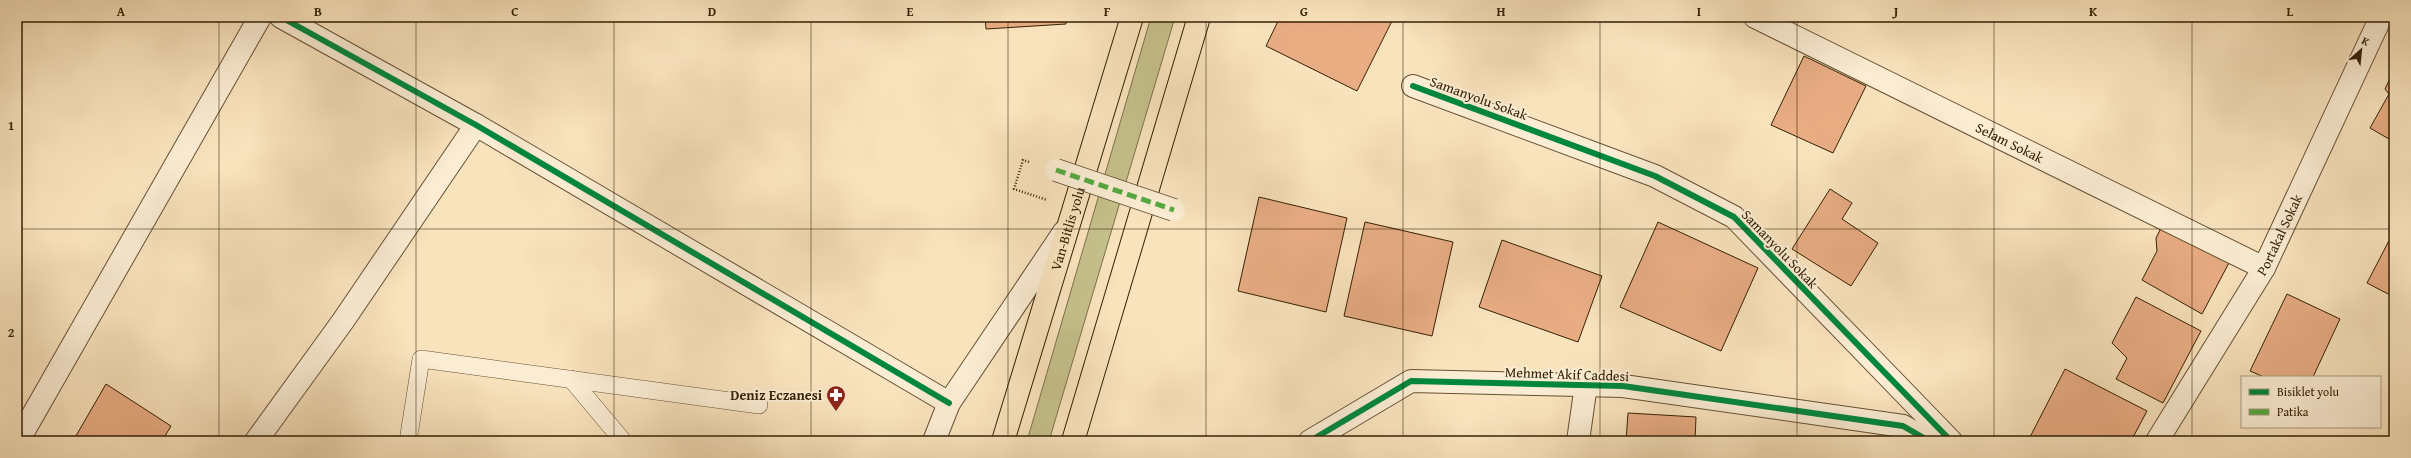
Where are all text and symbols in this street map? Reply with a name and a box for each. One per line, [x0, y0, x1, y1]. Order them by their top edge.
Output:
text: A [117, 2, 126, 21]
text: B [314, 2, 322, 21]
text: C [511, 2, 519, 21]
text: D [708, 2, 716, 21]
text: E [907, 2, 914, 21]
text: F [1104, 2, 1111, 21]
text: G [1300, 2, 1308, 21]
text: H [1496, 2, 1506, 21]
text: I [1697, 2, 1701, 21]
text: J [1892, 2, 1899, 21]
text: K [2089, 2, 2098, 21]
text: L [2287, 2, 2294, 21]
north arrow [2341, 30, 2381, 70]
text: K [2359, 32, 2372, 50]
street label: Samanyolu Sokak [1427, 71, 1531, 125]
text: 1 [8, 116, 14, 135]
street label: Selam Sokak [1972, 117, 2048, 168]
street label: Van-Bitlis yolu [1045, 184, 1090, 273]
street label: Portakal Sokak [2252, 190, 2307, 279]
street label: Samanyolu Sokak [1737, 205, 1823, 293]
text: 2 [8, 323, 15, 342]
street label: Mehmet Akif Caddesi [1505, 362, 1630, 386]
legend [2241, 376, 2381, 428]
text: Bisiklet yolu [2277, 383, 2340, 400]
pharmacy icon: Deniz Eczanesi [825, 384, 847, 412]
place label: Deniz Eczanesi [730, 385, 823, 405]
text: Patika [2277, 403, 2309, 420]

